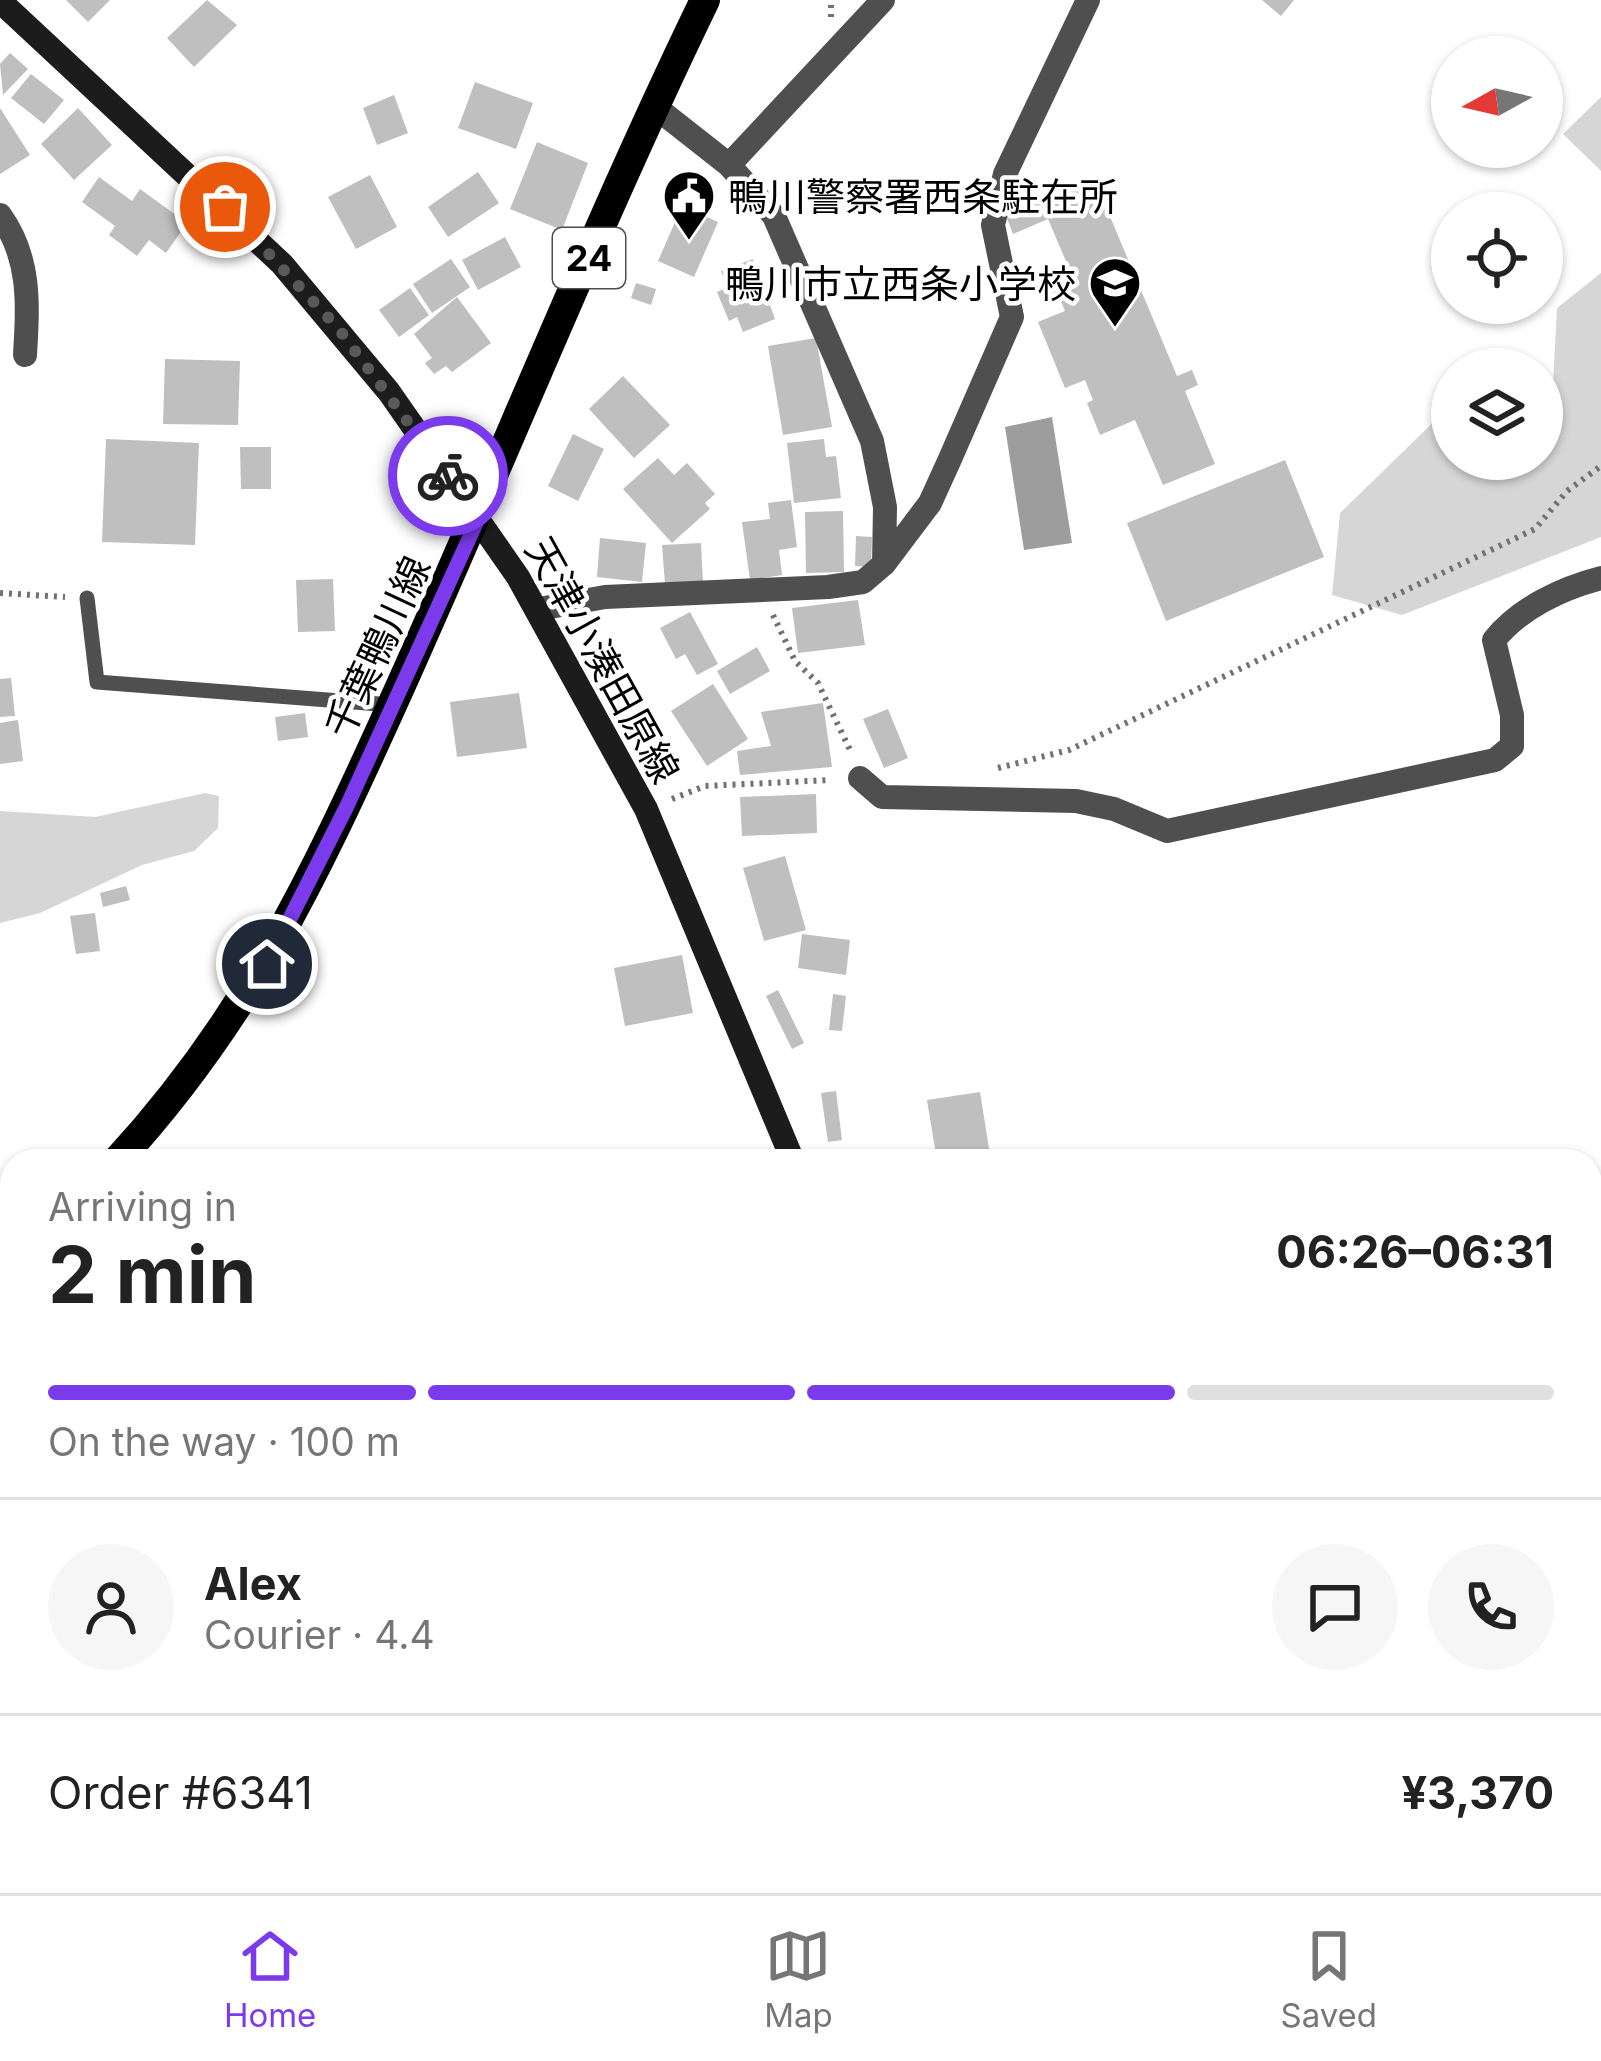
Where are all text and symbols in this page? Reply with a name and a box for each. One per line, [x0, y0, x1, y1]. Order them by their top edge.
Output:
north arrow [1431, 36, 1563, 168]
map controls [1431, 36, 1563, 480]
pin [174, 156, 276, 258]
public building icon: 鴨川警察署西条駐在所 [661, 168, 717, 242]
place label: 鴨川警察署西条駐在所 [728, 173, 1118, 220]
icon: bag [192, 174, 258, 240]
button: locate [1431, 192, 1563, 324]
road number: 24 [553, 228, 625, 288]
school or university icon: 鴨川市立西条小学校 [1087, 255, 1143, 329]
place label: 鴨川市立西条小学校 [725, 260, 1076, 307]
button: layers [1431, 348, 1563, 480]
courier [388, 416, 508, 536]
icon: bike [415, 443, 481, 509]
street label: 天津小湊田原線 [516, 529, 690, 791]
street label: 千葉鴨川線 [314, 549, 440, 745]
pin [216, 913, 318, 1015]
icon: home [234, 931, 300, 997]
text: Arriving in [48, 1183, 237, 1230]
text: 06:26–06:31 [1276, 1224, 1554, 1279]
text: 2 min [48, 1227, 256, 1322]
text: On the way · 100 m [48, 1418, 400, 1465]
button: person [48, 1544, 174, 1670]
button: chat [1272, 1544, 1398, 1670]
button: phone [1428, 1544, 1554, 1670]
text: Alex [204, 1556, 302, 1611]
text: Courier · 4.4 [204, 1611, 435, 1658]
text: Order #6341 [48, 1765, 313, 1820]
text: ¥3,370 [1401, 1765, 1554, 1820]
tab: Home [224, 1923, 316, 2035]
tab: Map [764, 1923, 833, 2035]
tab: Saved [1281, 1923, 1377, 2035]

